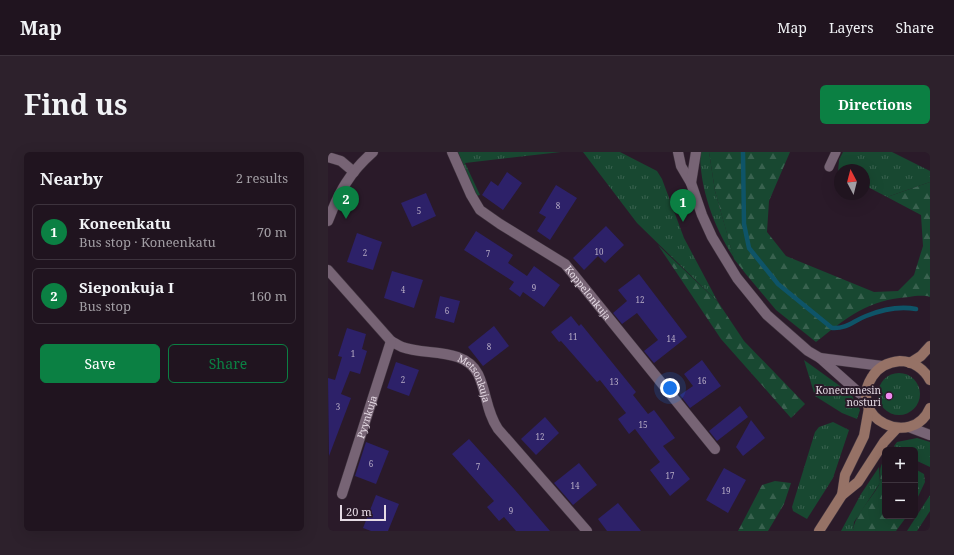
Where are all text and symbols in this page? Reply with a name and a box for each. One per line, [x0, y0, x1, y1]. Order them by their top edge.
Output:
text: Map [20, 15, 62, 41]
text: Map [777, 18, 807, 37]
text: Layers [829, 18, 874, 37]
text: Share [896, 18, 934, 37]
text: Find us [24, 85, 128, 123]
button: Directions [820, 85, 930, 124]
north arrow [834, 164, 870, 200]
text: Nearby [40, 167, 103, 190]
text: 2 results [236, 169, 288, 187]
pin: 2 [333, 186, 359, 219]
pin: 1 [670, 189, 696, 222]
house number: 8 [556, 200, 561, 211]
house number: 5 [417, 205, 421, 216]
text: Koneenkatu [79, 213, 171, 233]
text: 1 [50, 223, 58, 241]
text: 70 m [257, 223, 287, 241]
text: Bus stop · Koneenkatu [79, 233, 216, 251]
house number: 10 [595, 246, 604, 257]
house number: 2 [363, 247, 367, 258]
house number: 7 [486, 248, 491, 259]
street label: Koppelonkuja [562, 262, 615, 323]
text: Sieponkuja I [79, 277, 174, 297]
house number: 9 [532, 282, 536, 293]
house number: 4 [401, 284, 406, 295]
text: 2 [50, 287, 58, 305]
text: 160 m [250, 287, 287, 305]
house number: 12 [636, 294, 644, 305]
text: Bus stop [79, 297, 131, 315]
house number: 6 [445, 305, 450, 316]
house number: 11 [569, 331, 577, 342]
house number: 14 [667, 333, 676, 344]
house number: 8 [487, 341, 492, 352]
button: Save [40, 344, 160, 383]
button: Share [168, 344, 288, 383]
house number: 1 [351, 348, 355, 359]
street label: Metsonkuja [456, 351, 494, 404]
house number: 2 [401, 374, 405, 385]
house number: 16 [698, 375, 707, 386]
house number: 13 [610, 376, 619, 387]
your location [660, 378, 680, 398]
place label: Konecranesin nosturi [816, 383, 882, 409]
marker: Konecranesin nosturi [884, 391, 894, 401]
street label: Pyynkuja [353, 393, 380, 440]
house number: 3 [336, 401, 341, 412]
house number: 15 [639, 419, 647, 430]
house number: 12 [536, 431, 544, 442]
map controls [882, 447, 918, 519]
button: + [882, 447, 918, 483]
house number: 6 [369, 458, 374, 469]
house number: 7 [476, 461, 481, 472]
house number: 17 [666, 470, 675, 481]
house number: 14 [571, 480, 580, 491]
button: − [882, 483, 918, 519]
house number: 19 [722, 485, 730, 496]
scale bar [340, 503, 386, 522]
text: 20 m [346, 504, 372, 519]
house number: 9 [509, 505, 513, 516]

